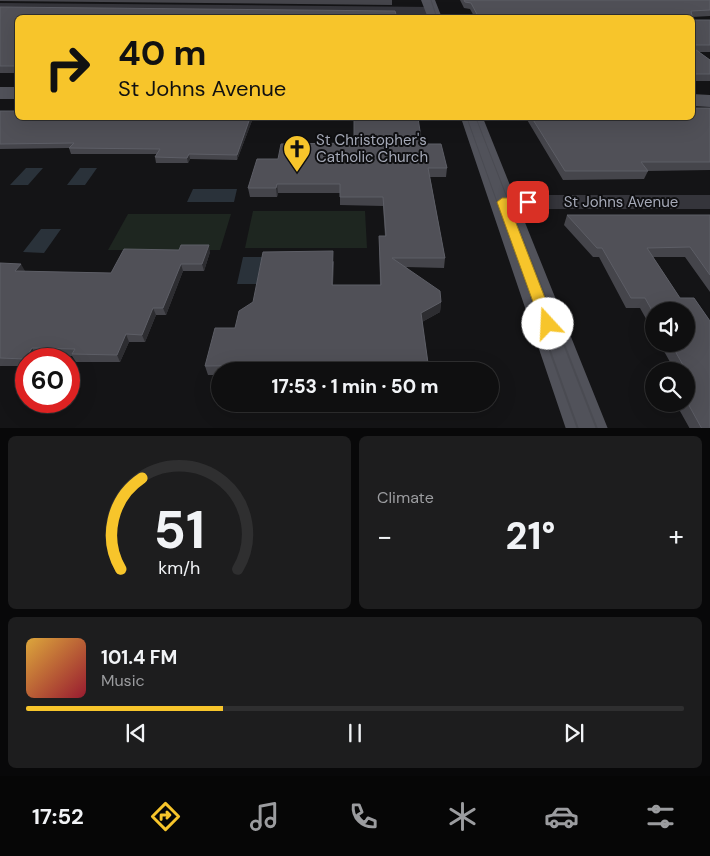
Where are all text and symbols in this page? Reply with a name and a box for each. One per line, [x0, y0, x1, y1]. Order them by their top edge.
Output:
text: 40 m [118, 30, 207, 76]
icon: right [35, 35, 100, 100]
text: St Johns Avenue [118, 74, 286, 103]
place label: St Christopher's Catholic Church [316, 130, 428, 167]
church icon: St Christopher's Catholic Church [282, 134, 312, 173]
pin [507, 181, 549, 223]
icon: arrive [514, 188, 542, 216]
street label: St Johns Avenue [564, 192, 678, 212]
position arrow [521, 297, 573, 349]
map controls [645, 302, 695, 412]
button: sound [645, 302, 695, 352]
speed limit sign: 60 [15, 348, 80, 413]
button: search [645, 362, 695, 412]
text: 17:53 · 1 min · 50 m [272, 374, 439, 399]
text: Climate [377, 487, 434, 508]
text: 51 [154, 496, 205, 564]
text: 21° [506, 511, 555, 561]
text: − [377, 518, 392, 555]
text: + [669, 518, 684, 555]
text: km/h [158, 556, 201, 580]
text: 101.4 FM [101, 645, 177, 670]
text: Music [101, 670, 145, 691]
icon: previous [122, 719, 150, 747]
icon: pause [341, 719, 369, 747]
icon: next [560, 719, 588, 747]
icon: directions [148, 799, 183, 834]
icon: music [247, 799, 282, 834]
icon: phone [346, 799, 381, 834]
icon: climate [445, 799, 480, 834]
icon: car [544, 799, 579, 834]
icon: filters [643, 799, 678, 834]
text: 17:52 [32, 802, 84, 831]

